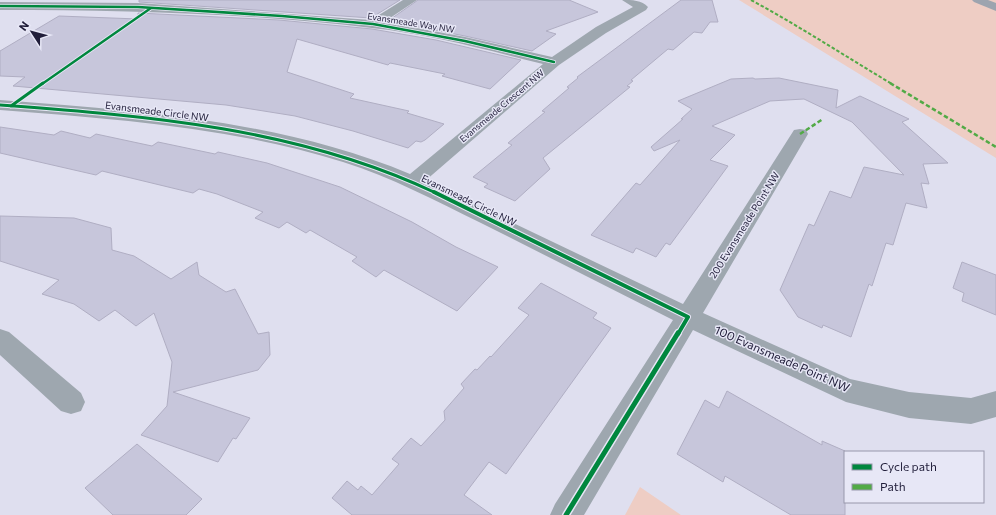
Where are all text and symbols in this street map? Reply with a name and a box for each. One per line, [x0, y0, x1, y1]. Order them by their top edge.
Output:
street label: Evansmeade Way NW [367, 10, 456, 35]
north arrow [12, 12, 52, 52]
text: N [16, 19, 31, 33]
street label: Evansmeade Crescent NW [457, 67, 546, 144]
street label: Evansmeade Circle NW [105, 99, 209, 123]
street label: 200 Evansmeade Point NW [706, 170, 782, 280]
street label: Evansmeade Circle NW [420, 172, 518, 228]
street label: 100 Evansmeade Point NW [713, 322, 852, 394]
legend [844, 451, 984, 503]
text: Cycle path [880, 459, 937, 473]
text: Path [880, 479, 906, 493]

